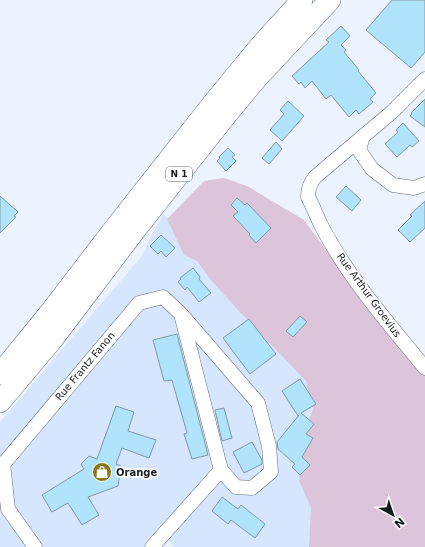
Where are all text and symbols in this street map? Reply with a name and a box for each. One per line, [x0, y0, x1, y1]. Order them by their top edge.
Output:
road number: N 1 [166, 167, 192, 181]
street label: Rue Arthur Groevius [335, 251, 403, 339]
street label: Rue Frantz Fanon [53, 330, 117, 402]
shop icon: Orange [91, 461, 113, 483]
place label: Orange [116, 467, 157, 478]
north arrow [373, 495, 413, 535]
text: N [391, 514, 407, 530]

